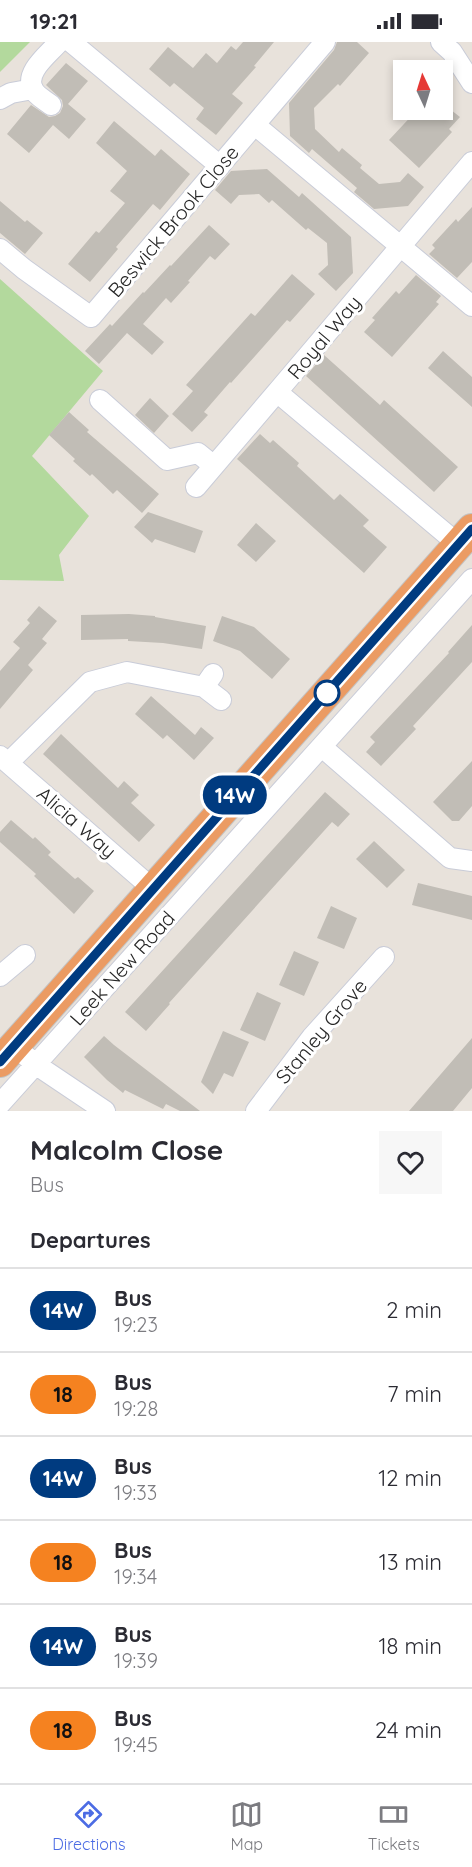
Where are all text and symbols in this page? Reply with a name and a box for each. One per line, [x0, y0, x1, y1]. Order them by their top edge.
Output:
text: 19:21 [30, 7, 78, 35]
north arrow [393, 60, 453, 120]
map controls [393, 60, 453, 120]
street label: Beswick Brook Close [102, 140, 244, 302]
street label: Royal Way [282, 290, 366, 384]
unlabelled marker [314, 680, 340, 706]
line badge: 14W [200, 776, 270, 814]
street label: Alicia Way [32, 781, 122, 863]
text: 14W [215, 782, 255, 808]
street label: Leek New Road [64, 906, 180, 1030]
street label: Stanley Grove [270, 974, 372, 1088]
button: heart [379, 1131, 442, 1194]
text: Malcolm Close [30, 1132, 223, 1167]
text: Bus [30, 1172, 64, 1197]
text: Departures [30, 1226, 151, 1254]
text: Bus [114, 1284, 152, 1312]
text: 2 min [386, 1296, 442, 1324]
text: 14W [43, 1297, 83, 1323]
text: 19:23 [114, 1312, 158, 1337]
text: Bus [114, 1368, 152, 1396]
text: 7 min [387, 1380, 442, 1408]
text: 18 [53, 1381, 73, 1407]
text: 19:28 [114, 1396, 158, 1421]
text: Bus [114, 1452, 152, 1480]
text: 12 min [378, 1464, 442, 1492]
text: 14W [43, 1465, 83, 1491]
text: 19:33 [114, 1480, 157, 1505]
text: Bus [114, 1536, 152, 1564]
text: 13 min [379, 1548, 442, 1576]
text: 18 [53, 1549, 73, 1575]
text: 19:34 [114, 1564, 157, 1589]
text: Bus [114, 1620, 152, 1648]
text: 18 min [378, 1632, 442, 1660]
text: 14W [43, 1633, 83, 1659]
text: 19:39 [114, 1648, 158, 1673]
text: Bus [114, 1704, 152, 1732]
text: 24 min [375, 1716, 442, 1744]
text: 18 [53, 1717, 73, 1743]
text: 19:45 [114, 1732, 158, 1757]
tab: Directions [52, 1798, 126, 1854]
tab: Map [230, 1798, 263, 1854]
tab: Tickets [368, 1798, 420, 1854]

